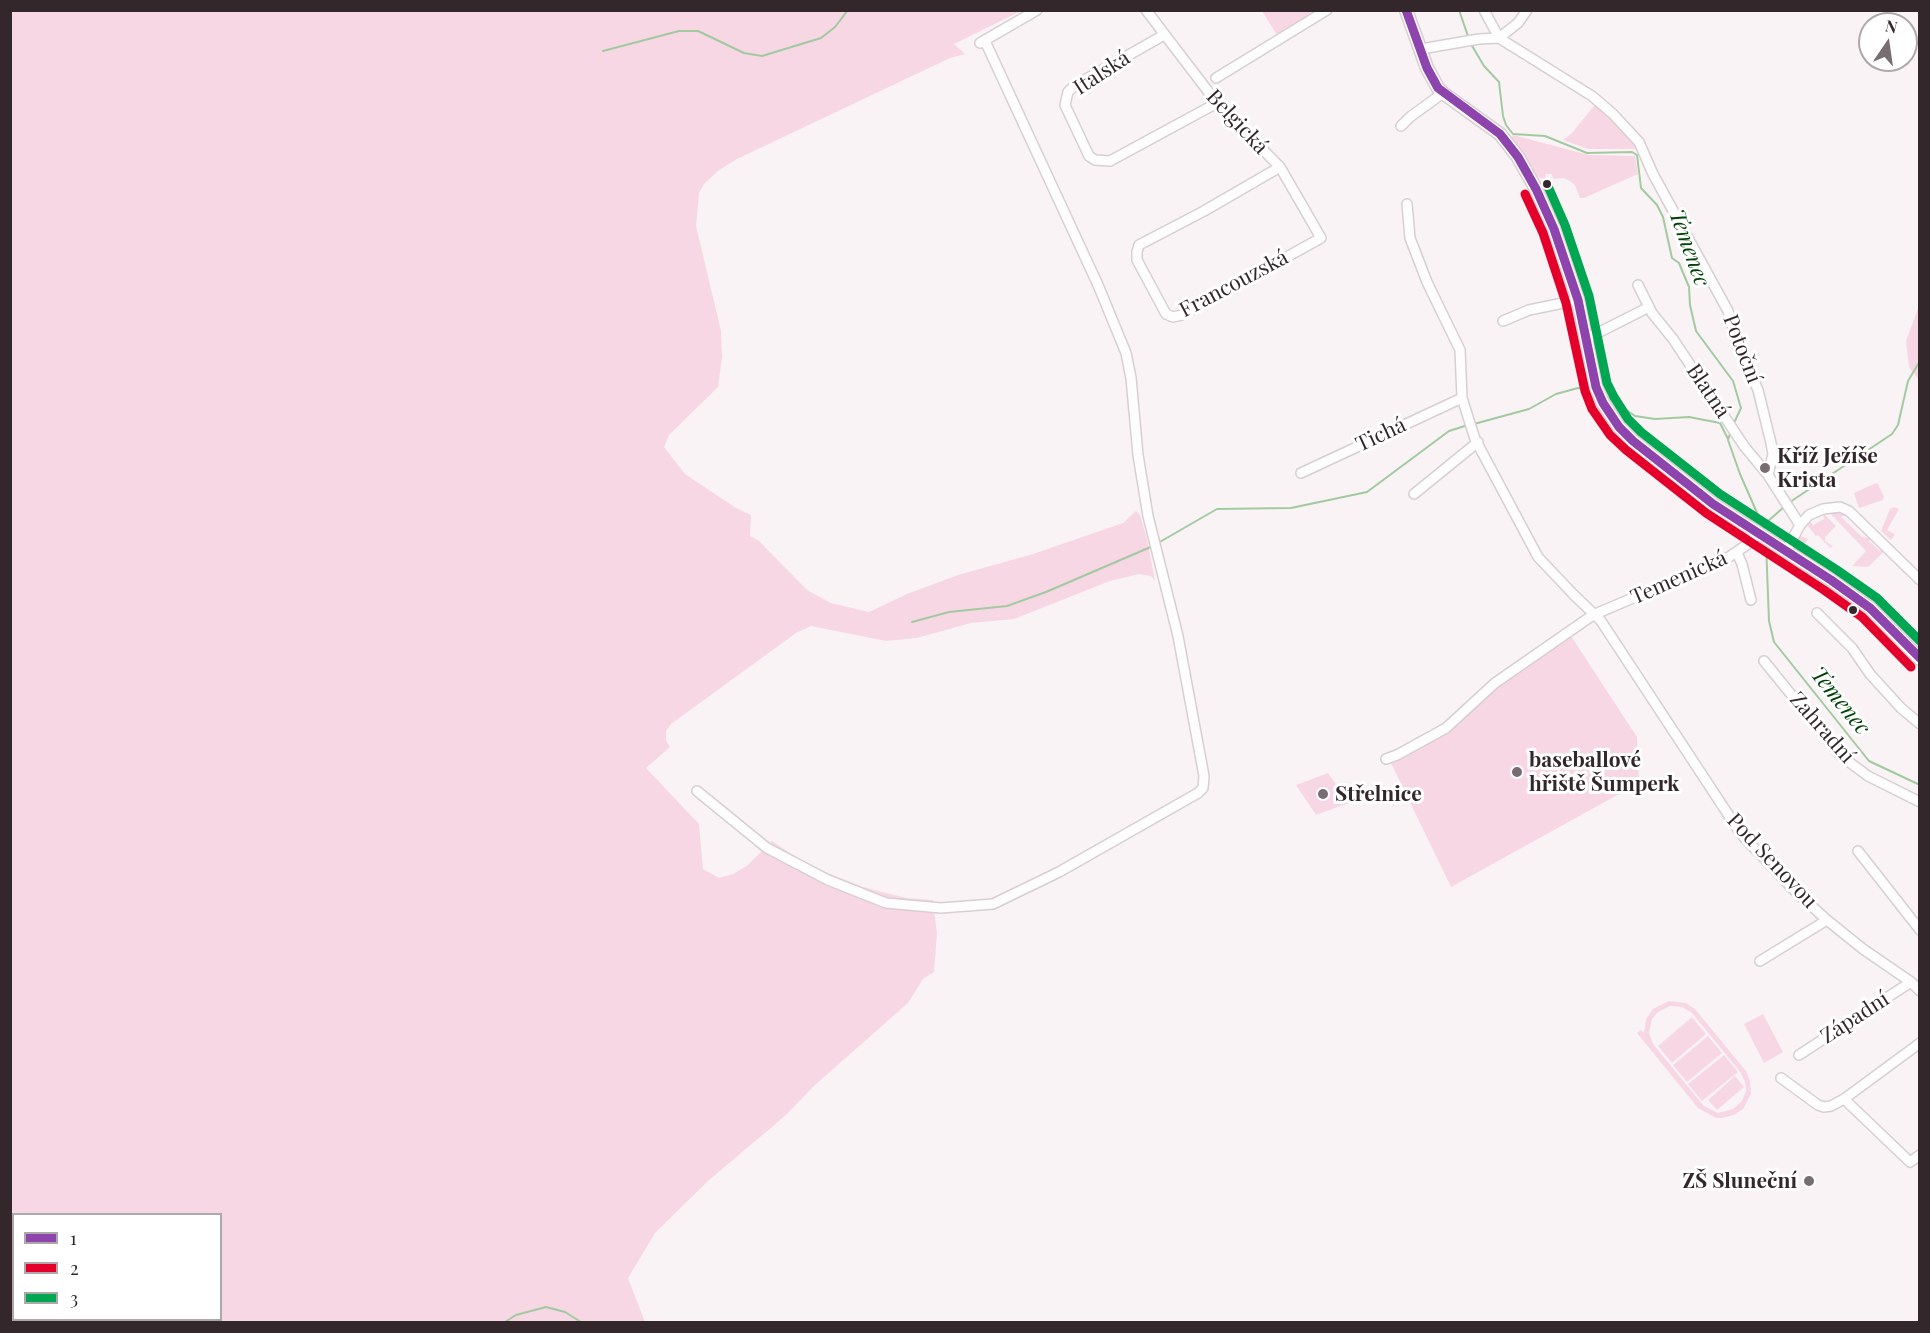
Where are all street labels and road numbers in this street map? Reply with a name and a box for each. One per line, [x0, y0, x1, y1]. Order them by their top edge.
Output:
street label: Italská [1069, 46, 1135, 100]
street label: Belgická [1201, 85, 1273, 159]
street label: Francouzská [1175, 245, 1293, 323]
street label: Potoční [1717, 311, 1767, 387]
street label: Blatná [1681, 359, 1735, 423]
street label: Tichá [1352, 413, 1410, 457]
street label: Temenická [1627, 546, 1731, 610]
street label: Zahradní [1784, 687, 1860, 769]
street label: Pod Senovou [1722, 808, 1822, 914]
street label: Západní [1816, 987, 1894, 1049]

